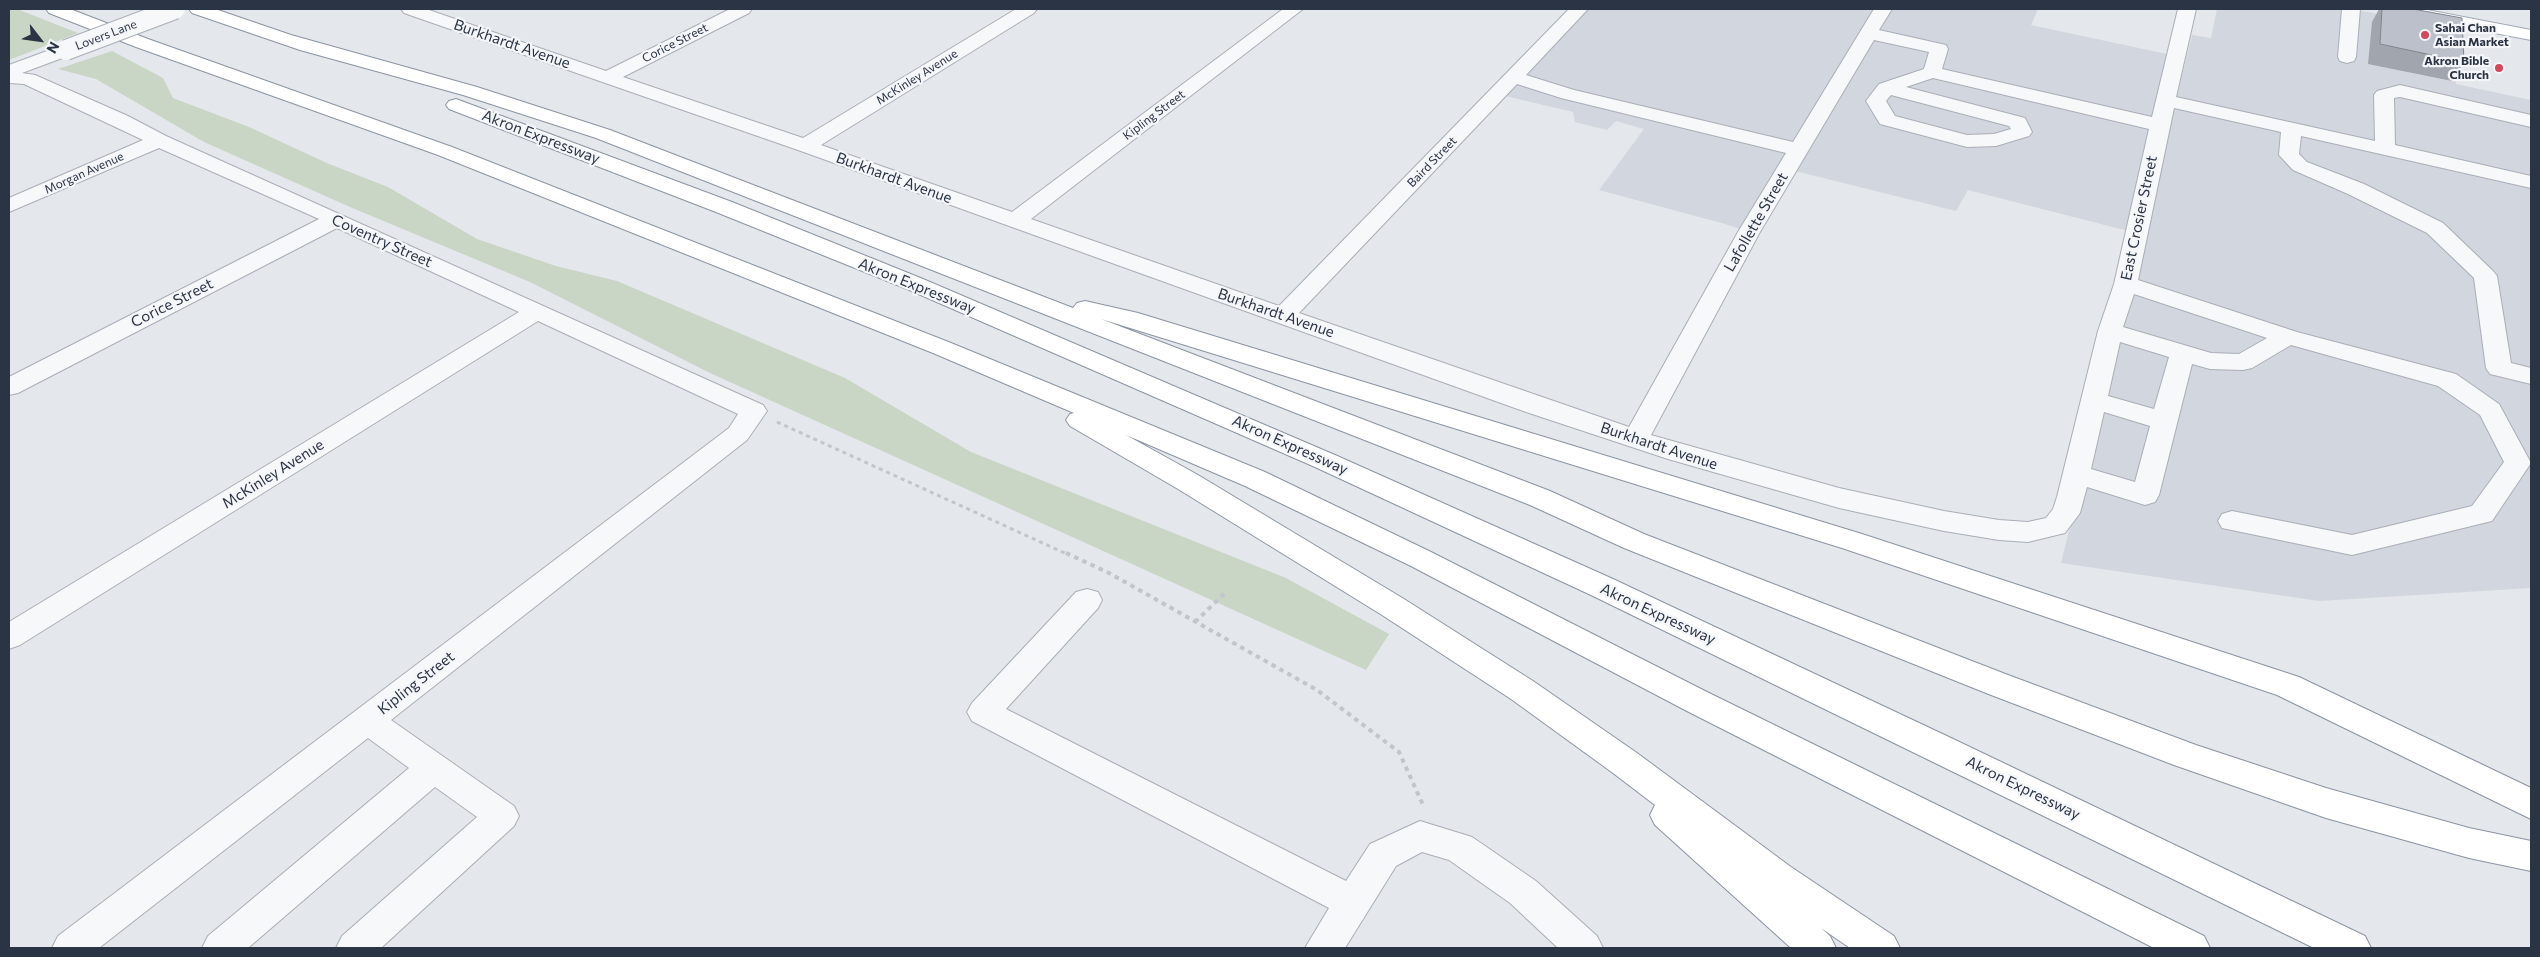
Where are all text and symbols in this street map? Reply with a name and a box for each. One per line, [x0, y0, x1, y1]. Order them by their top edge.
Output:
north arrow [15, 15, 65, 65]
street label: Burkhardt Avenue [451, 16, 573, 72]
street label: Lovers Lane [73, 17, 139, 53]
street label: Corice Street [640, 20, 710, 66]
place label: Sahai Chan Asian Market [2435, 21, 2509, 49]
marker: Sahai Chan Asian Market [2419, 29, 2431, 41]
text: N [43, 39, 63, 57]
street label: McKinley Avenue [874, 46, 960, 108]
place label: Akron Bible Church [2424, 54, 2489, 82]
marker: Akron Bible Church [2493, 62, 2505, 74]
street label: Kipling Street [1120, 87, 1188, 143]
street label: Akron Expressway [480, 106, 602, 168]
street label: Baird Street [1404, 134, 1460, 190]
street label: Morgan Avenue [42, 149, 126, 197]
street label: Burkhardt Avenue [834, 149, 954, 207]
street label: East Crosier Street [2117, 154, 2161, 282]
street label: Lafollette Street [1720, 169, 1792, 275]
street label: Coventry Street [329, 211, 435, 271]
street label: Akron Expressway [856, 254, 978, 318]
street label: Corice Street [128, 275, 216, 331]
street label: Burkhardt Avenue [1215, 285, 1337, 341]
street label: Akron Expressway [1229, 411, 1351, 479]
street label: Burkhardt Avenue [1598, 419, 1720, 473]
street label: McKinley Avenue [219, 436, 327, 512]
street label: Akron Expressway [1598, 579, 1718, 649]
street label: Kipling Street [374, 647, 458, 719]
street label: Akron Expressway [1963, 753, 2083, 823]

